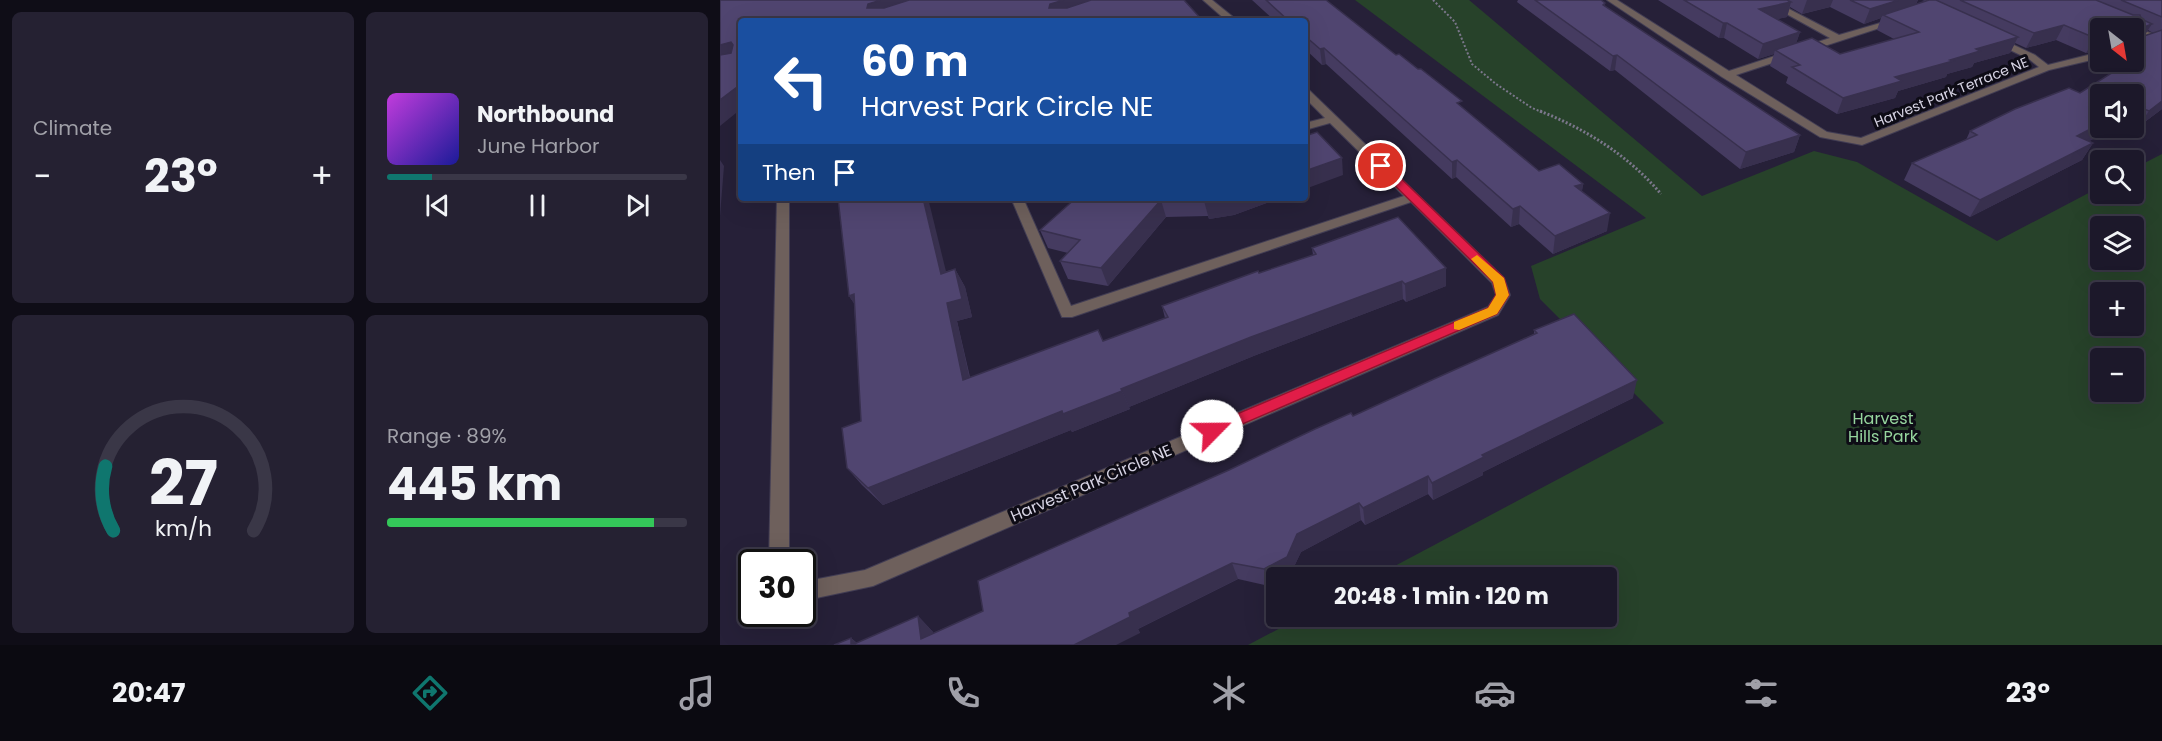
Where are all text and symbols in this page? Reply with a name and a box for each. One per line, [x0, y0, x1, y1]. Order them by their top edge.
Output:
north arrow [2090, 18, 2144, 72]
map controls [2090, 18, 2144, 402]
text: 60 m [861, 32, 969, 91]
icon: left [762, 42, 840, 120]
street label: Harvest Park Terrace NE [1871, 52, 2031, 132]
button: sound [2090, 84, 2144, 138]
text: Harvest Park Circle NE [861, 88, 1153, 125]
text: Northbound [477, 99, 614, 130]
text: Climate [33, 114, 112, 142]
text: June Harbor [477, 132, 600, 160]
pin [1355, 140, 1406, 191]
text: 23° [144, 145, 218, 208]
icon: arrive [1364, 149, 1397, 182]
button: search [2090, 150, 2144, 204]
text: − [33, 153, 51, 200]
text: + [310, 153, 333, 200]
icon: arrive [828, 156, 861, 189]
text: Then [762, 157, 816, 188]
icon: previous [421, 189, 454, 222]
icon: pause [521, 189, 554, 222]
icon: next [621, 189, 654, 222]
button: layers [2090, 216, 2144, 270]
button: + [2090, 282, 2144, 336]
button: − [2090, 348, 2144, 402]
position arrow [1180, 399, 1244, 463]
park label: Harvest Hills Park [1848, 407, 1919, 448]
text: Range · 89% [387, 422, 507, 450]
text: 27 [148, 439, 218, 527]
street label: Harvest Park Circle NE [1007, 439, 1175, 527]
text: 445 km [387, 453, 562, 516]
text: km/h [154, 513, 212, 544]
speed limit sign: 30 [738, 549, 816, 627]
text: 20:48 · 1 min · 120 m [1334, 581, 1549, 612]
icon: directions [409, 672, 451, 714]
icon: music [676, 672, 718, 714]
icon: phone [942, 672, 984, 714]
icon: climate [1208, 672, 1250, 714]
icon: car [1474, 672, 1516, 714]
icon: filters [1740, 672, 1782, 714]
text: 20:47 [112, 674, 185, 711]
text: 23° [2006, 674, 2050, 711]

